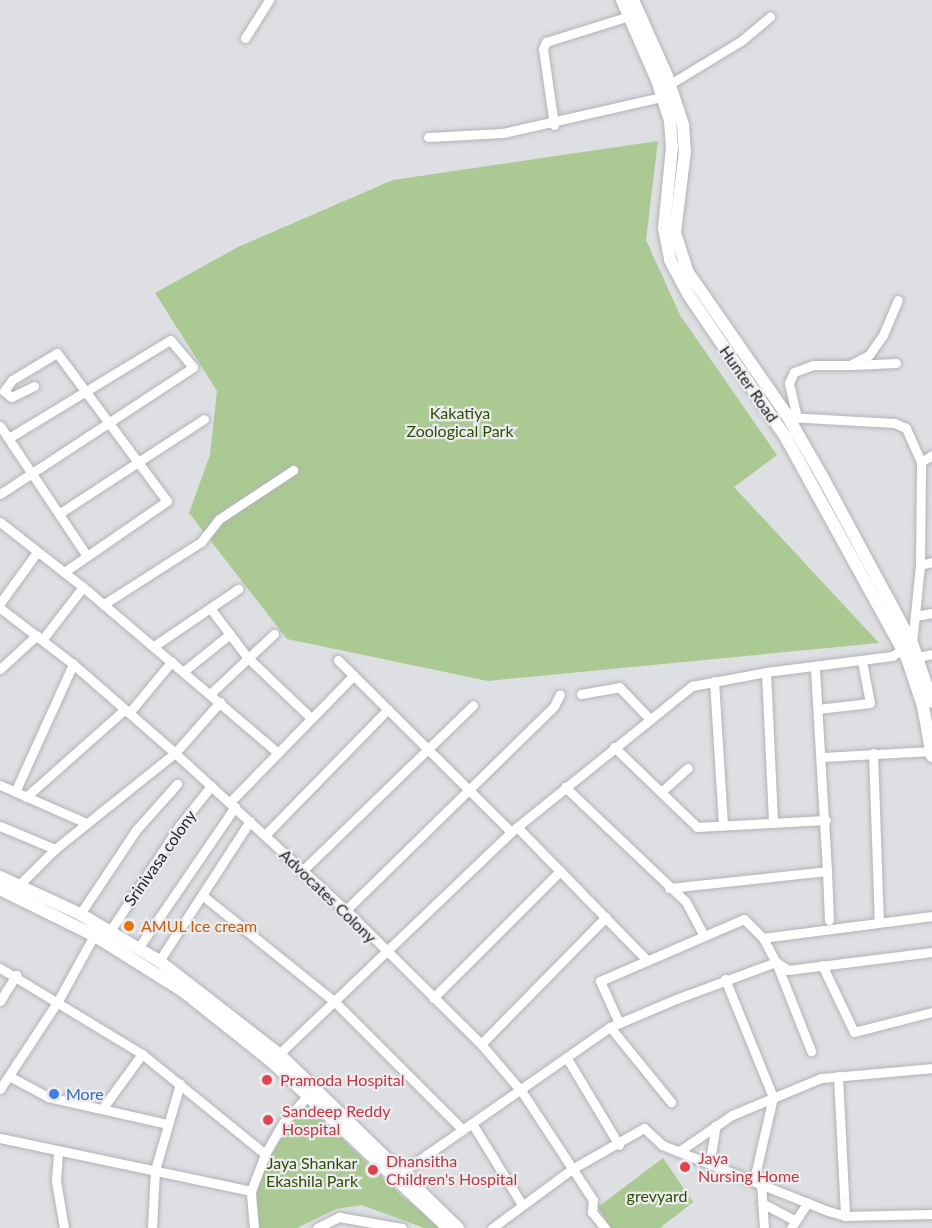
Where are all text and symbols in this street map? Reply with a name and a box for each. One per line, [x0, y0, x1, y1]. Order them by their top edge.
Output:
street label: Hunter Road [716, 342, 782, 426]
park label: Kakatiya Zoological Park [406, 403, 514, 441]
street label: Srinivasa colony [120, 806, 200, 910]
street label: Advocates Colony [276, 845, 380, 947]
place label: AMUL Ice cream [141, 916, 258, 936]
marker: AMUL Ice cream [122, 919, 136, 933]
place label: Pramoda Hospital [280, 1070, 405, 1090]
marker: Pramoda Hospital [258, 1071, 276, 1089]
place label: More [66, 1084, 104, 1104]
marker: More [47, 1087, 61, 1101]
place label: Sandeep Reddy Hospital [282, 1101, 390, 1139]
marker: Sandeep Reddy Hospital [259, 1111, 277, 1129]
place label: Jaya Nursing Home [698, 1148, 800, 1186]
place label: Dhansitha Children's Hospital [386, 1151, 517, 1189]
park label: Jaya Shankar Ekashila Park [266, 1153, 358, 1191]
marker: Jaya Nursing Home [676, 1158, 694, 1176]
marker: Dhansitha Children's Hospital [364, 1161, 382, 1179]
park label: grevyard [627, 1186, 687, 1206]

